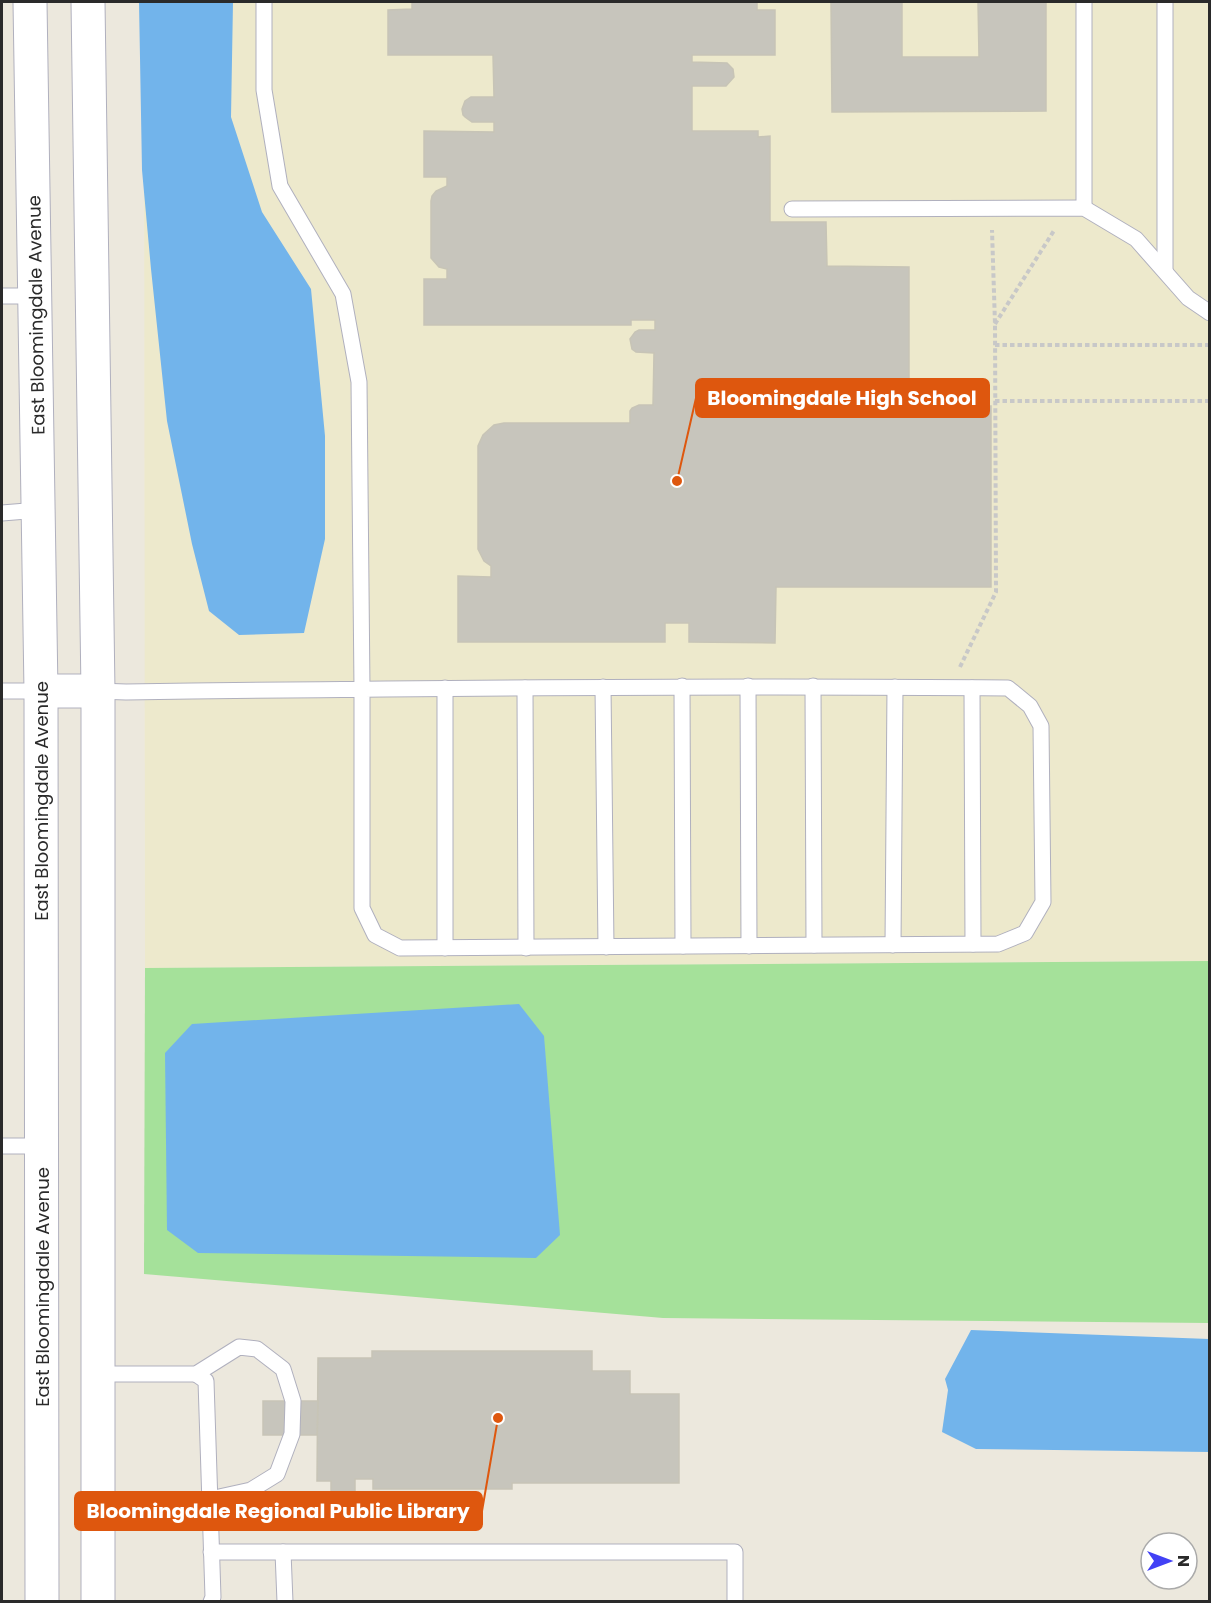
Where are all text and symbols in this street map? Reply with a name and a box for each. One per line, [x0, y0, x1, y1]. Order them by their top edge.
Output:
street label: East Bloomingdale Avenue [21, 195, 51, 435]
callout: Bloomingdale High School [696, 379, 989, 417]
text: Bloomingdale High School [707, 384, 977, 412]
street label: East Bloomingdale Avenue [29, 681, 54, 921]
street label: East Bloomingdale Avenue [30, 1167, 55, 1407]
callout: Bloomingdale Regional Public Library [75, 1492, 482, 1530]
text: Bloomingdale Regional Public Library [86, 1497, 470, 1525]
north arrow [1139, 1531, 1199, 1591]
text: N [1172, 1555, 1195, 1567]

